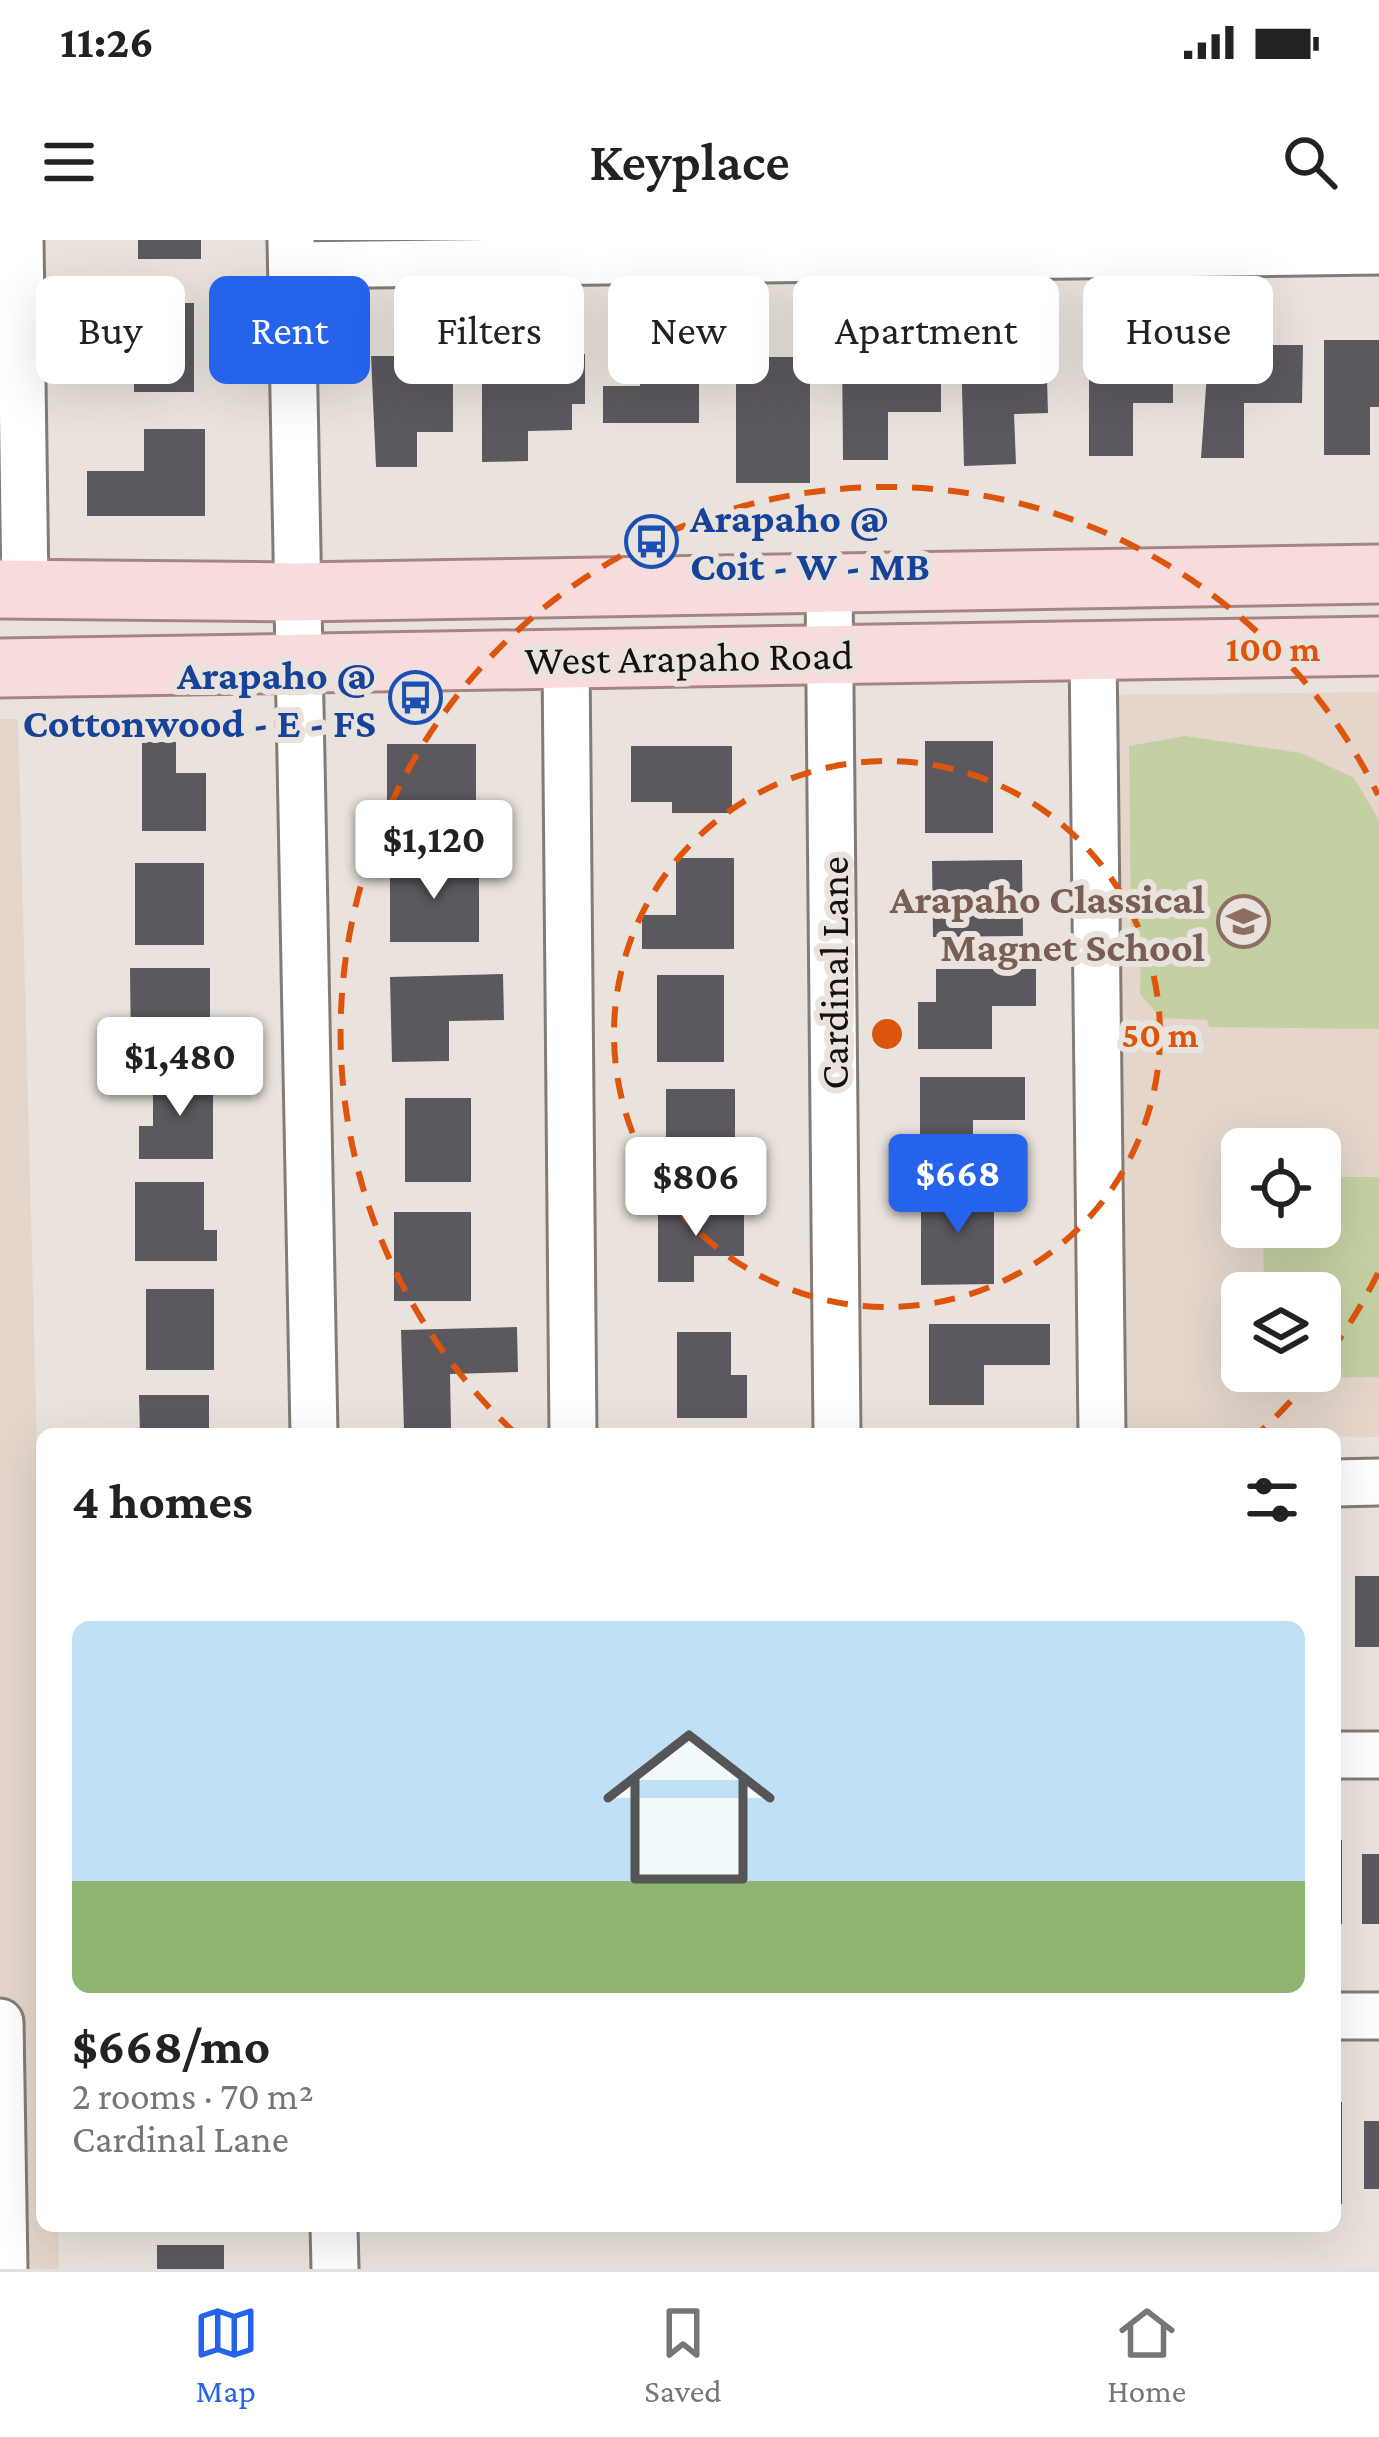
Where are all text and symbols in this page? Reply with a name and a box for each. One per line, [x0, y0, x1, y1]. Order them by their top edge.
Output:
text: 11:26 [60, 17, 154, 67]
icon: menu [36, 129, 102, 195]
icon: search [1277, 129, 1343, 195]
text: Keyplace [589, 132, 790, 192]
chip: Buy [36, 276, 185, 384]
chip: Rent [209, 276, 370, 384]
chip: Filters [394, 276, 584, 384]
chip: New [608, 276, 769, 384]
chip: Apartment [793, 276, 1059, 384]
chip: House [1083, 276, 1273, 384]
place label: Arapaho @ Coit - W - MB [689, 494, 930, 589]
bus stop icon: Arapaho @ Coit - W - MB [623, 513, 679, 569]
text: 100 m [1226, 629, 1321, 669]
street label: West Arapaho Road [524, 631, 854, 683]
place label: Arapaho @ Cottonwood - E - FS [23, 651, 376, 746]
bus stop icon: Arapaho @ Cottonwood - E - FS [387, 670, 443, 726]
pin: $1,120 [336, 800, 532, 902]
text: $1,120 [382, 817, 486, 860]
street label: Cardinal Lane [810, 856, 857, 1090]
place label: Arapaho Classical Magnet School [889, 875, 1205, 970]
school or university icon: Arapaho Classical Magnet School [1216, 894, 1272, 950]
centre of rings [866, 1013, 908, 1055]
text: 50 m [1122, 1015, 1199, 1055]
pin: $1,480 [82, 1017, 278, 1119]
text: $1,480 [124, 1034, 236, 1077]
map controls [1221, 1128, 1341, 1392]
button: locate [1221, 1128, 1341, 1248]
pin: $668 [887, 1134, 1029, 1236]
pin: $806 [625, 1137, 767, 1239]
text: $668 [916, 1151, 1000, 1194]
text: $806 [652, 1154, 740, 1197]
button: layers [1221, 1272, 1341, 1392]
icon: filters [1239, 1467, 1305, 1533]
text: 4 homes [72, 1472, 253, 1529]
icon: home [581, 1699, 797, 1915]
text: $668/mo [72, 2017, 270, 2074]
text: 2 rooms · 70 m² [72, 2074, 314, 2117]
text: Cardinal Lane [72, 2117, 289, 2160]
tab: Map [193, 2300, 259, 2409]
tab: Saved [644, 2300, 722, 2409]
tab: Home [1107, 2300, 1186, 2409]

